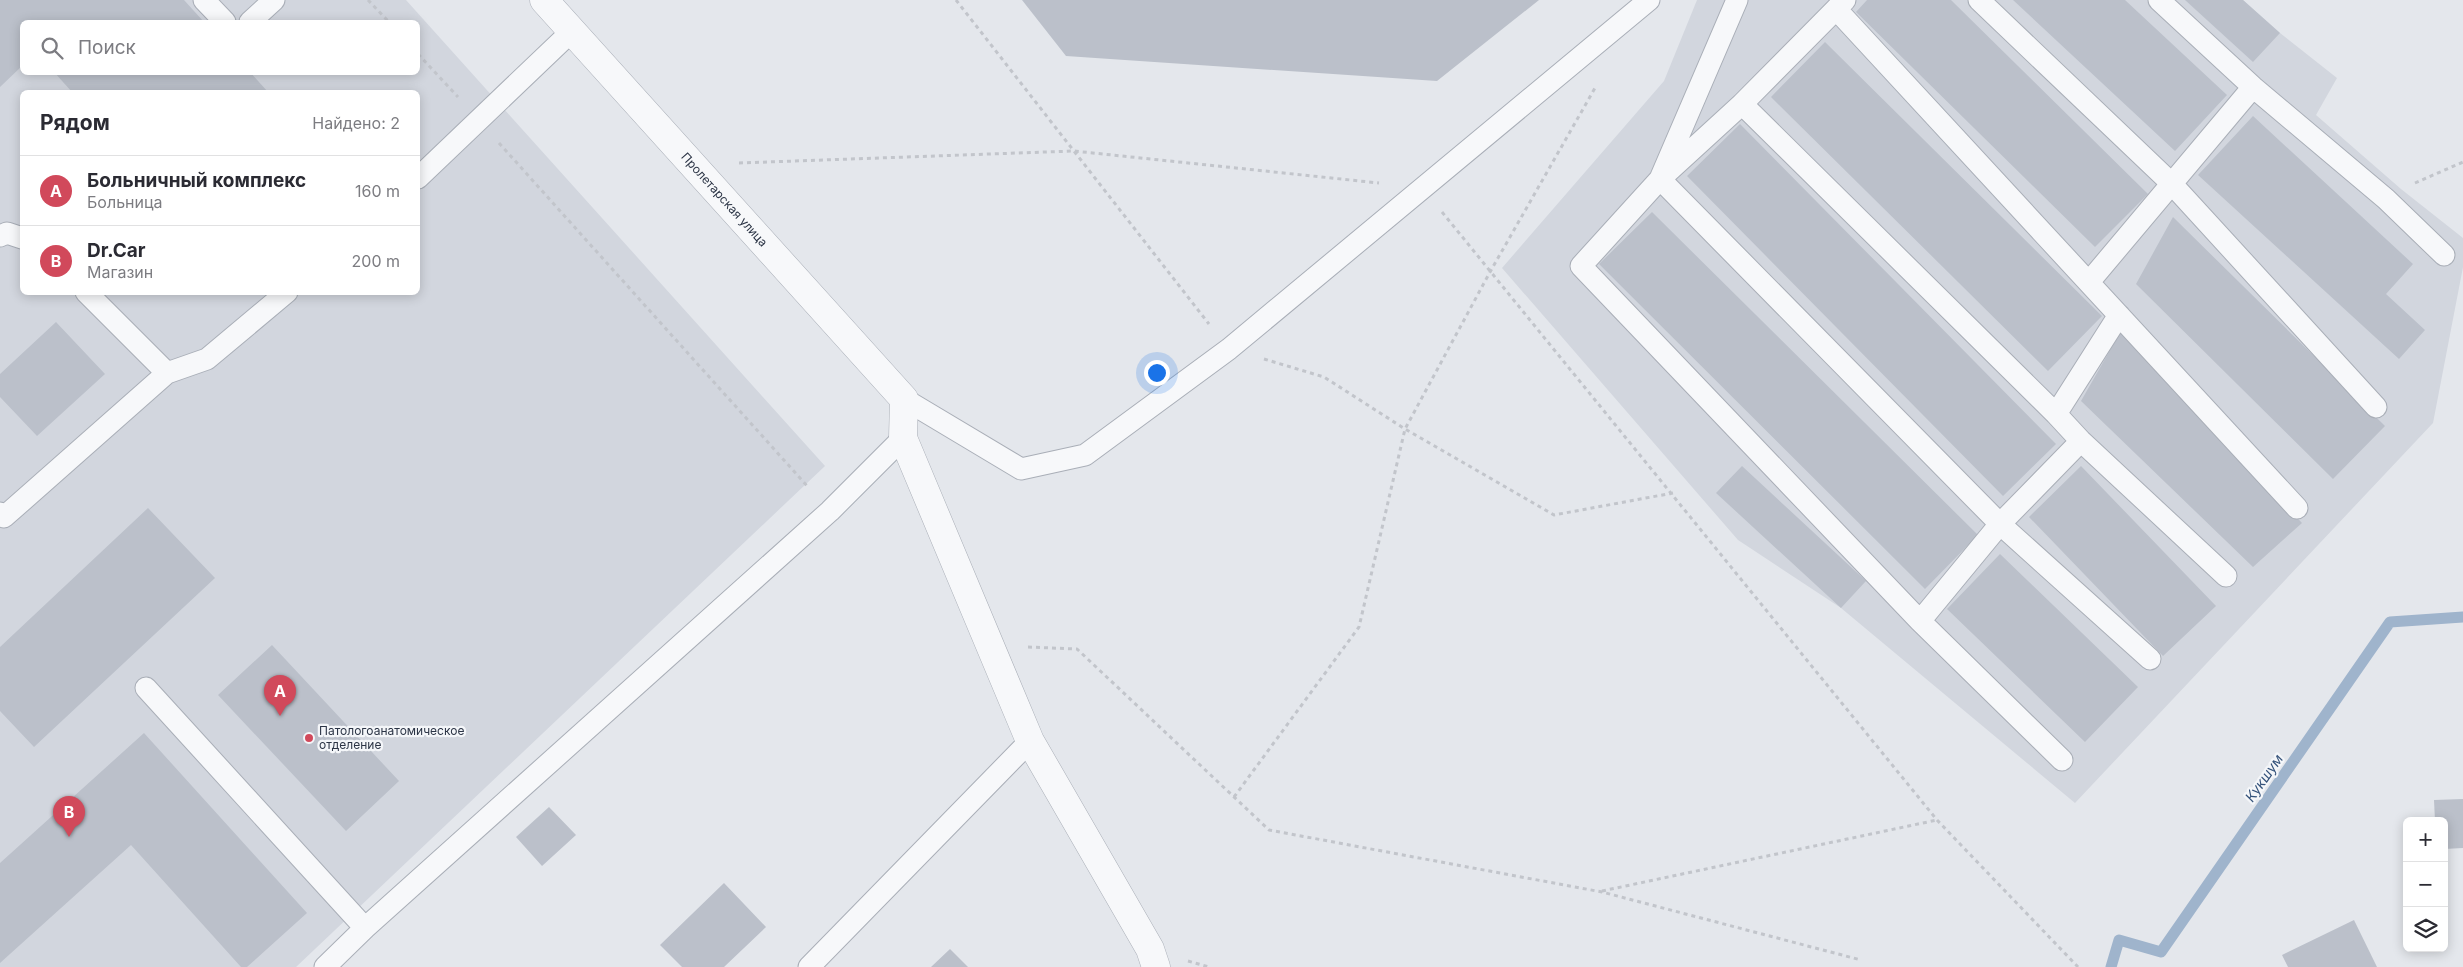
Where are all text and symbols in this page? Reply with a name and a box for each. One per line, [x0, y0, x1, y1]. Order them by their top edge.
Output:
search box [20, 20, 420, 75]
icon: search [38, 34, 66, 62]
text: Поиск [78, 36, 136, 59]
text: Рядом [40, 110, 110, 135]
text: Найдено: 2 [312, 113, 400, 133]
street label: Пролетарская улица [678, 149, 771, 249]
text: Больничный комплекс [87, 169, 306, 192]
text: A [50, 181, 62, 201]
text: 160 m [355, 181, 400, 201]
text: Больница [87, 192, 163, 212]
text: Dr.Car [87, 239, 146, 262]
text: B [51, 251, 61, 271]
text: 200 m [352, 251, 400, 271]
text: Магазин [87, 262, 153, 282]
your location [1144, 360, 1170, 386]
pin: A [264, 675, 296, 716]
place label: Патологоанатомическое отделение [319, 723, 464, 752]
marker: Патологоанатомическое отделение [303, 732, 315, 744]
water label: Кукшум [2241, 750, 2286, 805]
pin: B [53, 796, 85, 837]
map controls [2403, 817, 2448, 952]
button: + [2403, 817, 2448, 862]
button: − [2403, 862, 2448, 907]
button: layers [2403, 907, 2448, 952]

